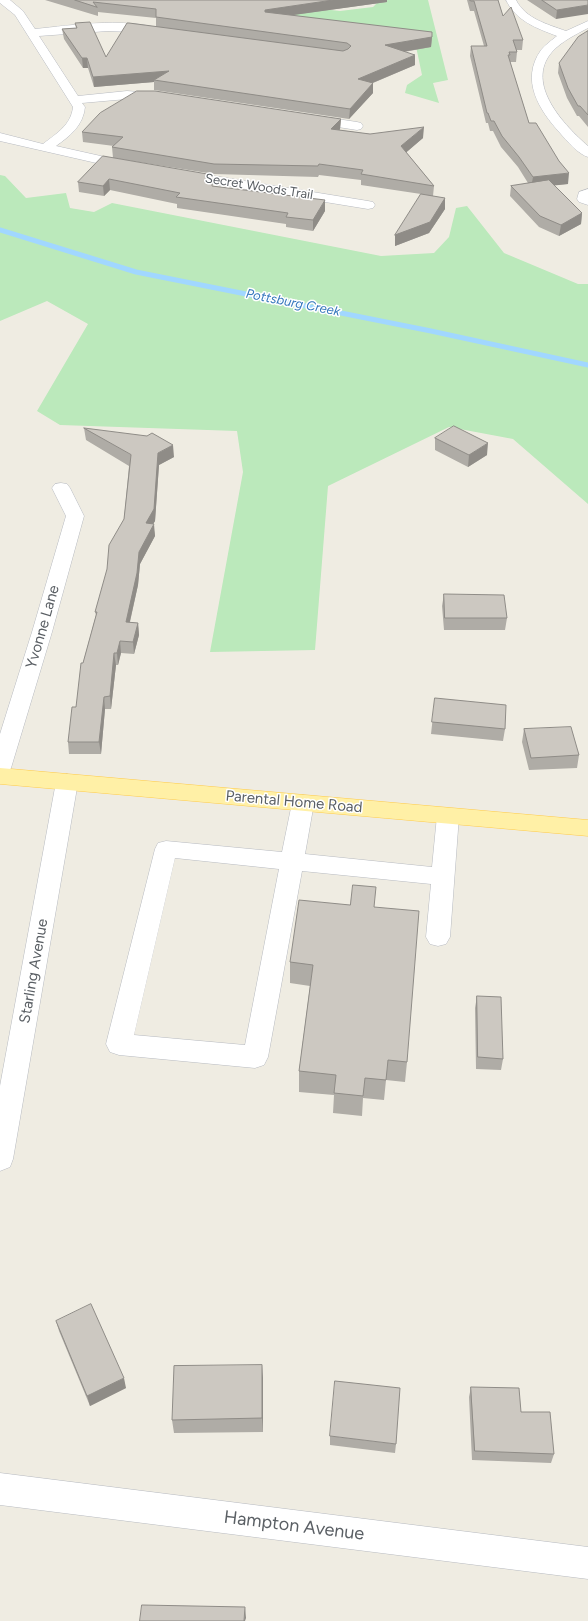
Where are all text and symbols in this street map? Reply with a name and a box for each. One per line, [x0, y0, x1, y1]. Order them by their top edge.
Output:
street label: Secret Woods Trail [204, 171, 314, 203]
water label: Pottsburg Creek [245, 286, 341, 320]
street label: Yvonne Lane [23, 583, 63, 671]
street label: Parental Home Road [225, 787, 363, 817]
street label: Starling Avenue [16, 917, 52, 1025]
street label: Hampton Avenue [223, 1507, 365, 1545]

